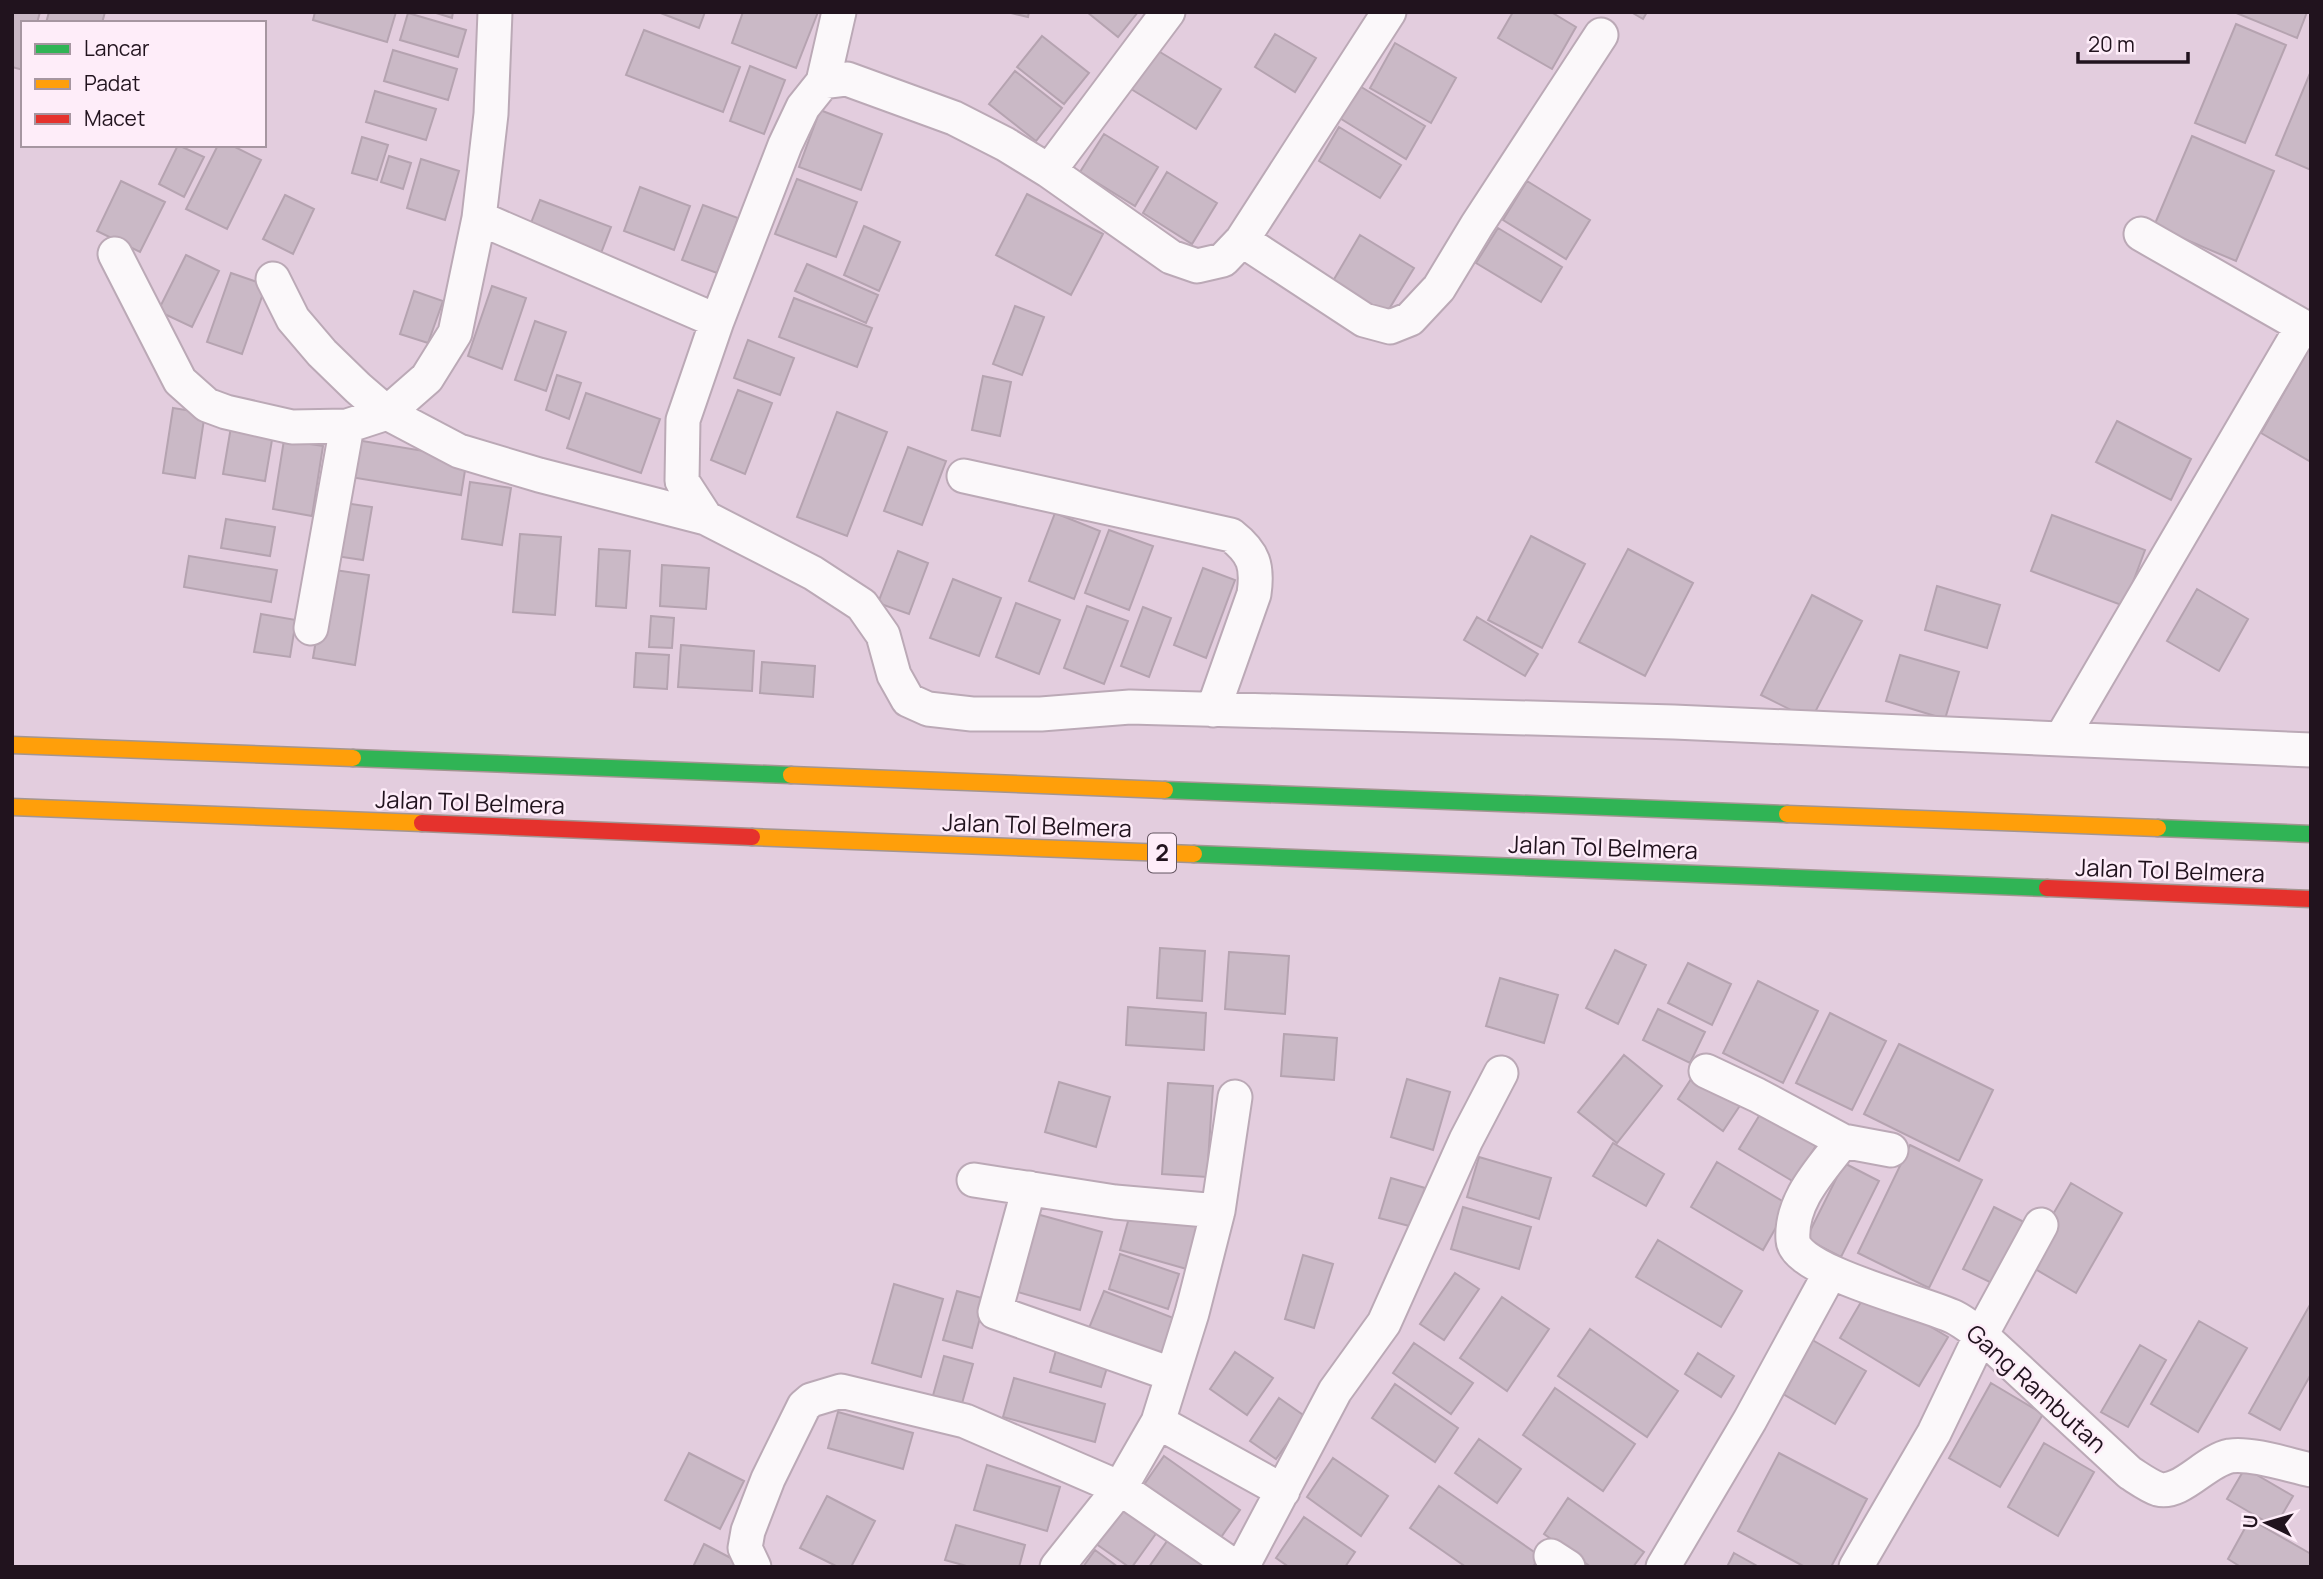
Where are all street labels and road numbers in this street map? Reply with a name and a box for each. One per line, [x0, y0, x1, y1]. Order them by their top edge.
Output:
street label: Jalan Tol Belmera [375, 782, 565, 821]
street label: Jalan Tol Belmera [942, 805, 1132, 844]
street label: Jalan Tol Belmera [1508, 827, 1698, 866]
road number: 2 [1148, 834, 1176, 873]
street label: Jalan Tol Belmera [2075, 850, 2265, 889]
street label: Gang Rambutan [1960, 1316, 2114, 1460]

